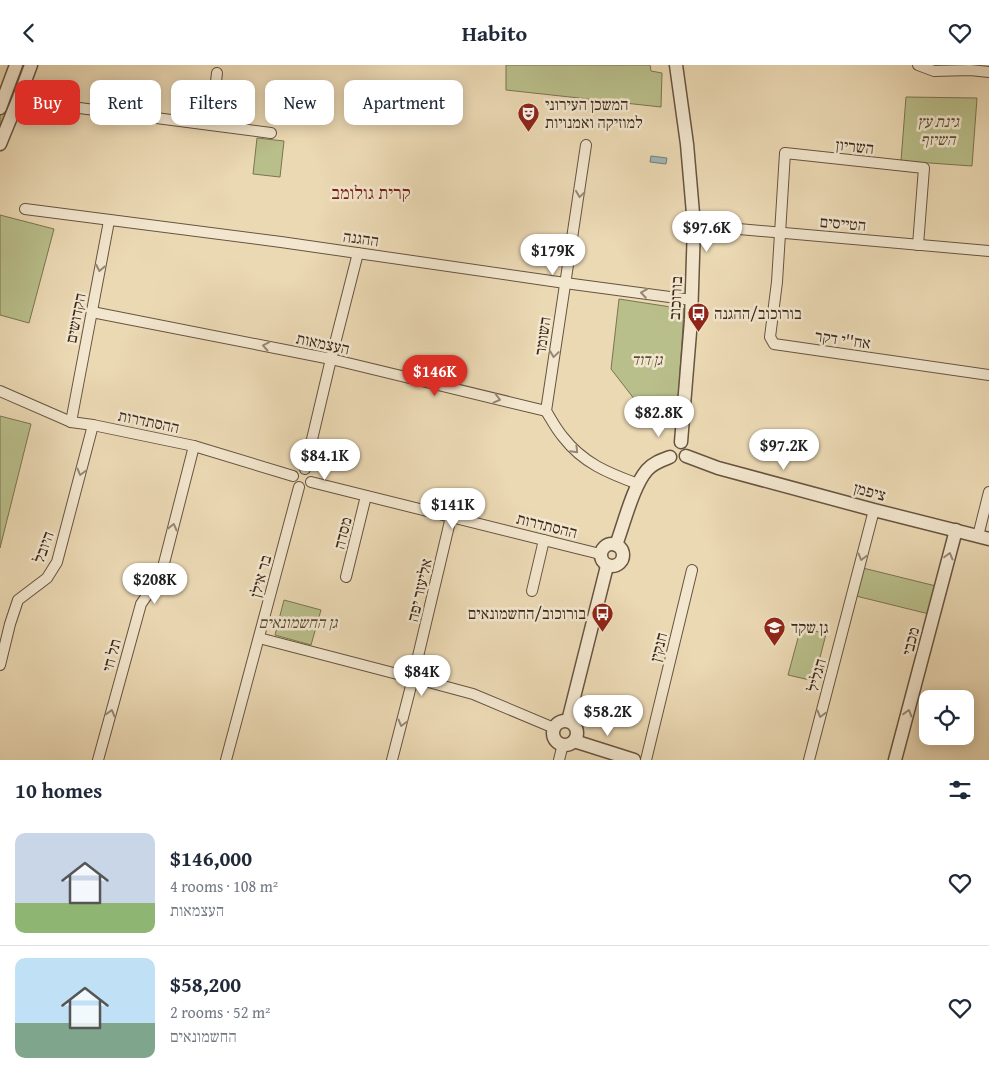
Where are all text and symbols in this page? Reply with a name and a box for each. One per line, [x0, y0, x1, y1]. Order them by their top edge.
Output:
text: Habito [462, 17, 527, 49]
icon: back [15, 19, 43, 47]
icon: heart [946, 19, 974, 47]
chip: Buy [15, 80, 80, 125]
chip: Rent [90, 80, 161, 125]
chip: Filters [171, 80, 255, 125]
chip: New [265, 80, 334, 125]
chip: Apartment [344, 80, 463, 125]
place label: המשכן העירוני למוזיקה ואמנויות [545, 92, 643, 134]
theatre icon: המשכן העירוני למוזיקה ואמנויות [517, 101, 541, 132]
park label: גינת עץ השיזף [917, 109, 960, 151]
street label: השריון [835, 132, 875, 160]
district label: קרית גולומב [331, 179, 411, 206]
one-way arrow [575, 189, 585, 198]
street label: הטייסים [819, 209, 867, 237]
pin: $97.6K [666, 211, 748, 253]
text: $97.6K [683, 215, 731, 239]
street label: ההגנה [341, 224, 381, 252]
pin: $179K [518, 233, 588, 276]
text: $179K [531, 238, 575, 262]
one-way arrow [96, 264, 106, 273]
street label: בורוכוב [662, 275, 688, 321]
one-way arrow [639, 289, 648, 299]
street label: הקדושים [58, 291, 92, 345]
bus stop icon: בורוכוב/ההגנה [686, 301, 710, 332]
place label: בורוכוב/ההגנה [714, 301, 802, 325]
street label: השומר [527, 315, 557, 357]
street label: אח''י דקר [814, 323, 872, 355]
street label: העצמאות [294, 326, 352, 360]
one-way arrow [261, 341, 270, 352]
park label: גן דוד [631, 347, 664, 371]
one-way arrow [550, 350, 560, 359]
pin: $146K [400, 355, 470, 397]
text: $146K [413, 359, 457, 383]
one-way arrow [493, 393, 502, 404]
pin: $82.8K [618, 395, 700, 438]
text: $82.8K [635, 400, 683, 424]
street label: ההסתדרות [116, 403, 182, 439]
pin: $97.2K [743, 429, 825, 471]
text: $97.2K [760, 433, 808, 457]
pin: $84.1K [284, 439, 366, 481]
text: $84.1K [301, 443, 349, 467]
one-way arrow [569, 444, 578, 453]
one-way arrow [76, 468, 87, 477]
street label: ציפמן [851, 475, 889, 507]
pin: $141K [418, 487, 488, 530]
text: $141K [431, 492, 475, 516]
street label: ההסתדרות [514, 506, 580, 544]
street label: מסדה [326, 514, 358, 552]
one-way arrow [167, 523, 178, 532]
street label: היובל [26, 528, 60, 566]
street label: בר אילן [243, 552, 277, 600]
one-way arrow [857, 552, 868, 561]
one-way arrow [944, 552, 954, 560]
street label: אליעזר יפה [400, 556, 438, 624]
pin: $208K [120, 563, 190, 605]
text: $208K [133, 567, 177, 591]
place label: בורוכוב/החשמונאים [468, 601, 586, 625]
bus stop icon: בורוכוב/החשמונאים [590, 601, 614, 632]
park label: גן החשמונאים [258, 610, 339, 634]
school or university icon: גן שקד [763, 615, 787, 646]
place label: גן שקד [791, 615, 829, 639]
street label: מכבי [895, 624, 925, 658]
street label: חנקין [643, 630, 673, 664]
street label: תל חי [95, 636, 127, 674]
pin: $84K [392, 655, 452, 697]
street label: הגליל [800, 656, 832, 694]
text: $84K [405, 659, 439, 683]
map controls [919, 690, 974, 745]
button: locate [919, 690, 974, 745]
pin: $58.2K [567, 695, 649, 737]
text: $58.2K [584, 699, 632, 723]
one-way arrow [902, 708, 913, 717]
one-way arrow [105, 709, 116, 717]
one-way arrow [816, 710, 827, 718]
one-way arrow [397, 718, 407, 726]
text: 10 homes [15, 775, 102, 806]
icon: filters [946, 776, 974, 804]
text: $146,000 [170, 843, 252, 874]
icon: home [55, 853, 115, 913]
icon: heart [946, 869, 974, 897]
text: 4 rooms · 108 m² [170, 874, 278, 898]
text: העצמאות [170, 898, 224, 922]
text: $58,200 [170, 969, 241, 1000]
icon: home [55, 978, 115, 1038]
icon: heart [946, 994, 974, 1022]
text: 2 rooms · 52 m² [170, 1000, 270, 1024]
text: החשמונאים [170, 1024, 237, 1048]

